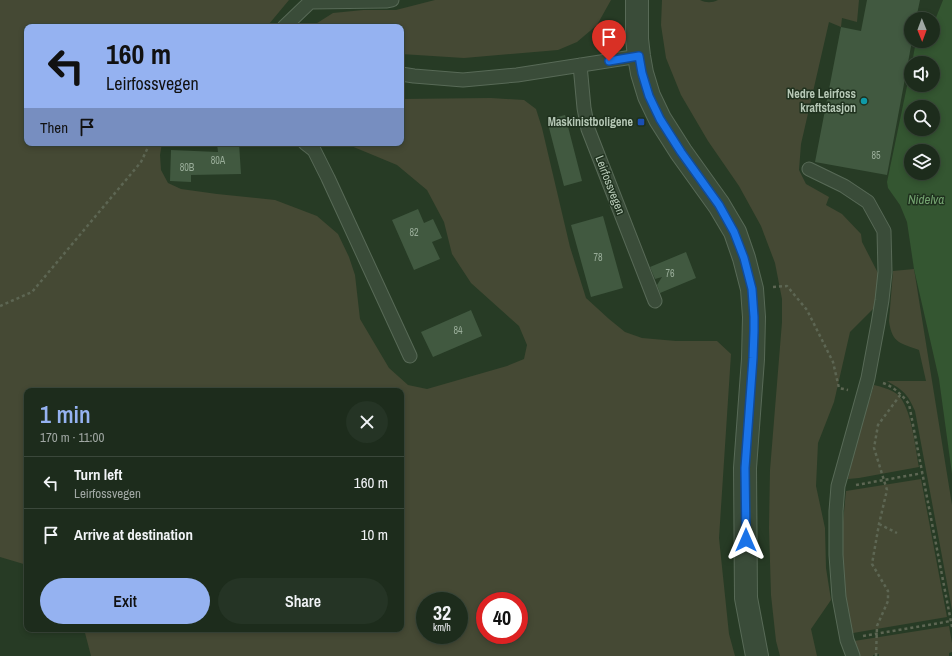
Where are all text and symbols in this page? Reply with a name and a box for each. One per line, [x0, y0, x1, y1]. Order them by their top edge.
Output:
north arrow [904, 12, 940, 48]
map controls [904, 12, 940, 180]
pin [592, 20, 626, 61]
icon: arrive [598, 26, 620, 48]
text: 160 m [106, 35, 171, 73]
icon: left [40, 40, 92, 92]
button: sound [904, 56, 940, 92]
text: Leirfossvegen [106, 71, 199, 96]
place label: Nedre Leirfoss kraftstasjon [787, 86, 857, 116]
marker: Nedre Leirfoss kraftstasjon [859, 96, 869, 106]
button: search [904, 100, 940, 136]
place label: Maskinistboligene [548, 114, 634, 130]
icon: arrive [76, 116, 98, 138]
text: Then [40, 117, 68, 138]
marker: Maskinistboligene [636, 117, 646, 127]
button: layers [904, 144, 940, 180]
house number: 85 [871, 149, 881, 162]
street label: Leirfossvegen [591, 153, 629, 217]
house number: 80A [211, 154, 226, 167]
house number: 80B [180, 161, 195, 174]
water label: Nidelva [908, 191, 944, 208]
house number: 82 [409, 226, 419, 239]
house number: 78 [593, 251, 603, 264]
house number: 76 [665, 267, 675, 280]
house number: 84 [453, 324, 463, 337]
text: 1 min [40, 398, 91, 430]
button: close [346, 401, 388, 443]
text: 170 m · 11:00 [40, 429, 104, 446]
text: Turn left [74, 464, 122, 485]
icon: left [40, 472, 62, 494]
text: 160 m [354, 472, 388, 493]
text: Leirfossvegen [74, 485, 141, 502]
position arrow [725, 519, 767, 561]
icon: arrive [40, 524, 62, 546]
text: Arrive at destination [74, 524, 193, 545]
text: 10 m [361, 524, 388, 545]
button: Exit [40, 578, 210, 624]
button: Share [218, 578, 388, 624]
speed limit sign: 40 [476, 592, 528, 644]
text: 32 [433, 599, 451, 626]
text: km/h [433, 621, 451, 634]

